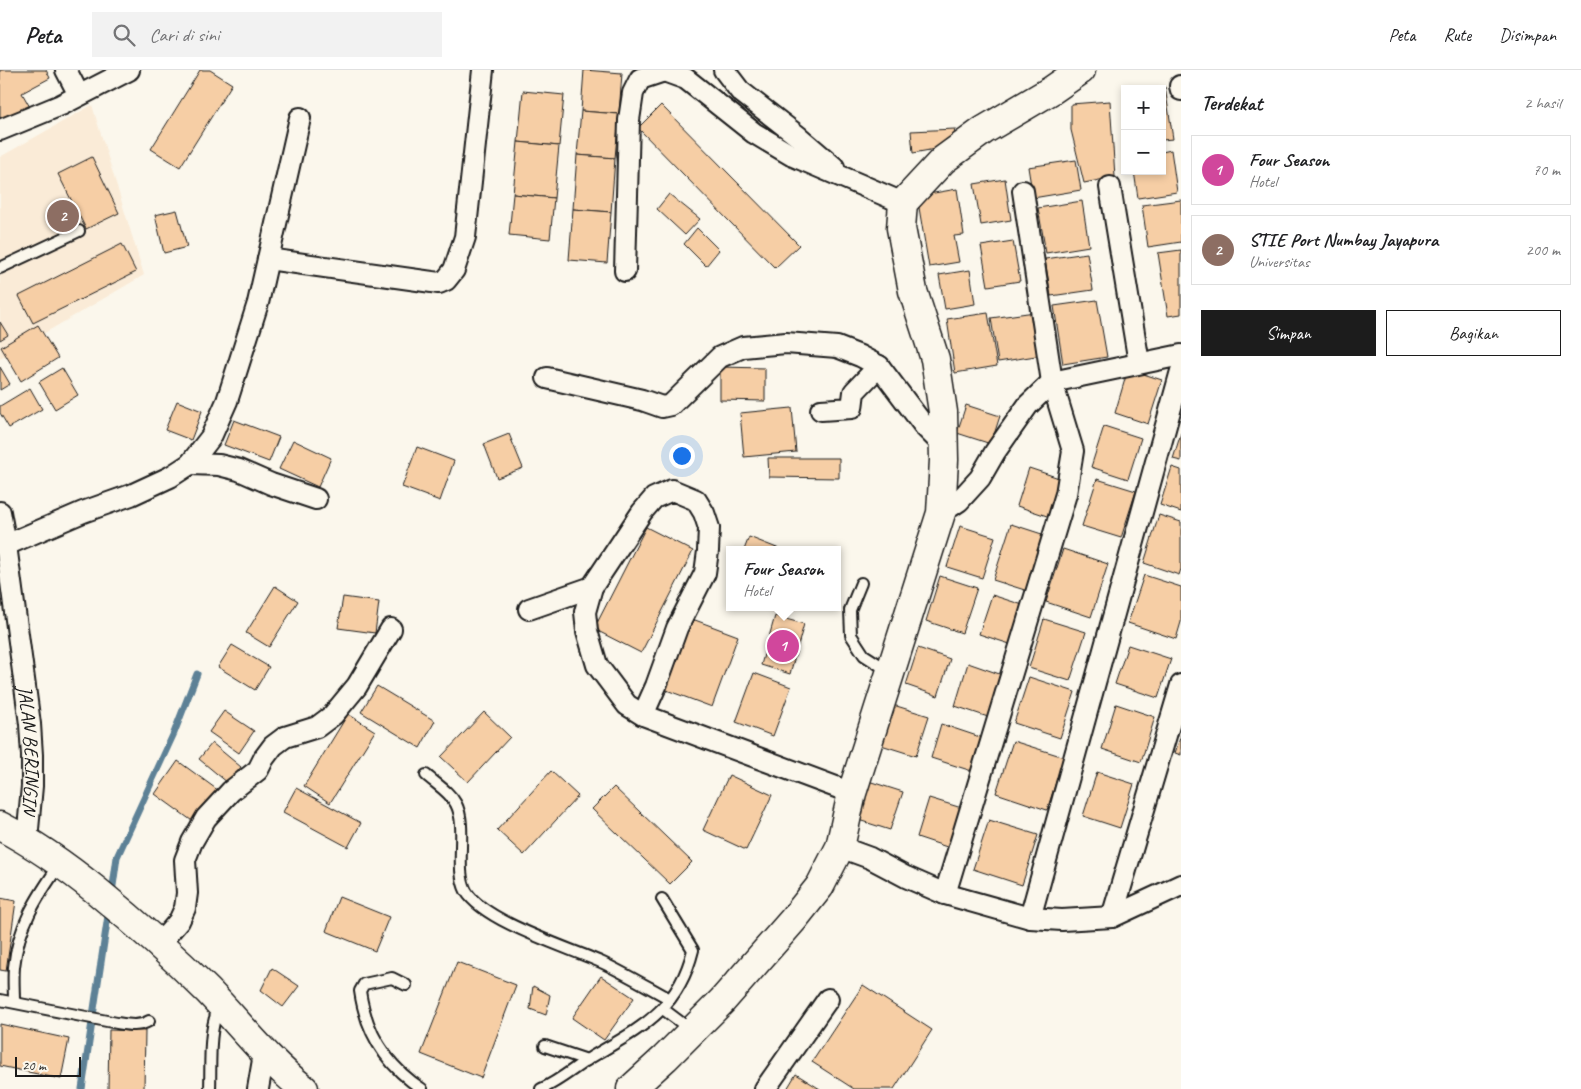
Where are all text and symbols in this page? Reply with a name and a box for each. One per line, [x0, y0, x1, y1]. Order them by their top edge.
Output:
search box [92, 12, 442, 57]
text: Peta [25, 20, 62, 50]
icon: search [110, 21, 138, 49]
text: Cari di sini [150, 23, 220, 47]
text: Peta [1389, 24, 1416, 46]
text: Rute [1444, 24, 1471, 46]
text: Disimpan [1499, 24, 1556, 46]
map controls [1121, 85, 1166, 175]
button: + [1121, 85, 1166, 130]
text: Terdekat [1201, 90, 1262, 116]
text: 2 hasil [1524, 93, 1561, 113]
button: − [1121, 130, 1166, 175]
text: Four Season [1249, 148, 1329, 172]
text: 1 [1214, 160, 1222, 180]
text: 70 m [1533, 160, 1560, 180]
text: Hotel [1249, 172, 1277, 192]
pin: 2 [47, 197, 79, 235]
text: STIE Port Numbay Jayapura [1249, 228, 1438, 252]
text: 2 [1214, 240, 1222, 260]
text: 200 m [1526, 240, 1560, 260]
text: Universitas [1249, 252, 1309, 272]
button: Simpan [1201, 310, 1376, 356]
button: Bagikan [1386, 310, 1561, 356]
your location [669, 443, 695, 469]
popup [726, 546, 841, 611]
text: Four Season [743, 557, 824, 581]
text: Hotel [743, 581, 771, 601]
pin: 1 [767, 627, 799, 665]
street label: JALAN BERINGIN [12, 683, 44, 818]
scale bar [15, 1054, 81, 1077]
text: 20 m [22, 1057, 46, 1074]

